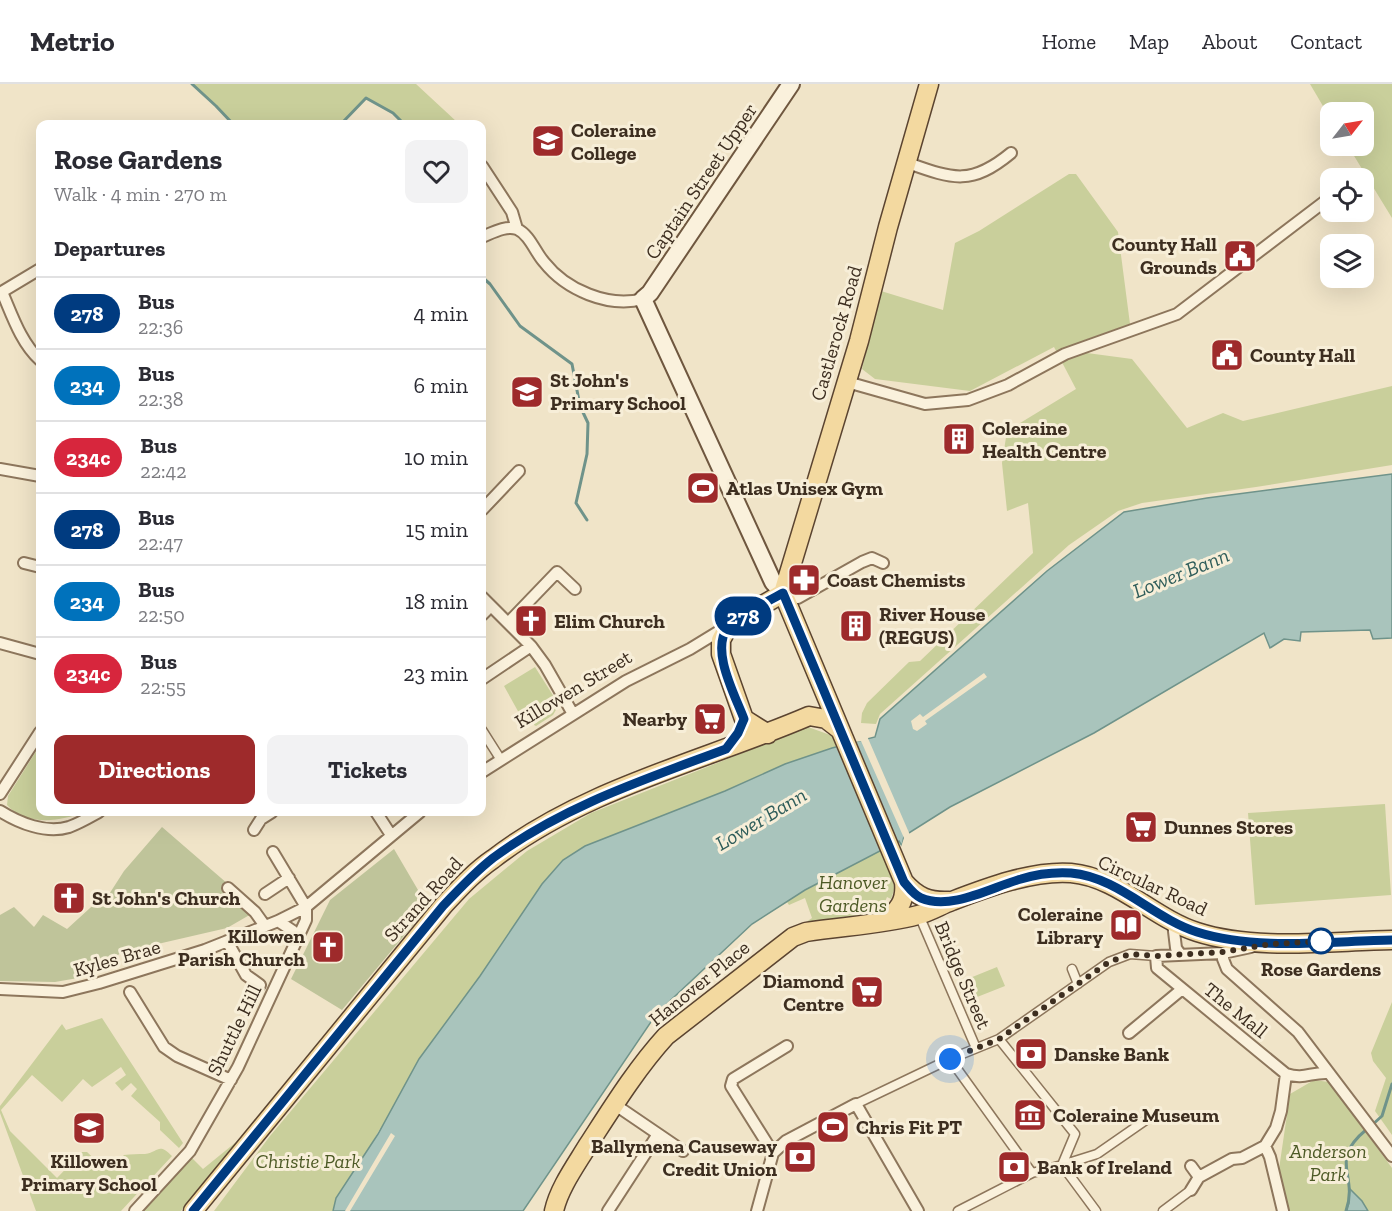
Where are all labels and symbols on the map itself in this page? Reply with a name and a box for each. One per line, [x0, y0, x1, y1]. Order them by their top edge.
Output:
street label: Captain Street Upper [640, 98, 762, 264]
north arrow [1320, 102, 1374, 156]
place label: Coleraine College [571, 118, 656, 165]
school or university icon: Coleraine College [530, 123, 566, 159]
place label: County Hall Grounds [1112, 232, 1217, 279]
public building icon: County Hall Grounds [1222, 238, 1258, 274]
street label: Castlerock Road [805, 263, 867, 403]
public building icon: County Hall [1209, 337, 1245, 373]
place label: County Hall [1250, 343, 1355, 367]
place label: St John's Primary School [550, 368, 686, 415]
school or university icon: St John's Primary School [509, 374, 545, 410]
place label: Coleraine Health Centre [982, 416, 1107, 463]
building icon: Coleraine Health Centre [941, 421, 977, 457]
sports icon: Atlas Unisex Gym [685, 470, 721, 506]
place label: Atlas Unisex Gym [726, 476, 883, 500]
water label: Lower Bann [1129, 542, 1233, 603]
pharmacy icon: Coast Chemists [786, 562, 822, 598]
place label: Coast Chemists [827, 568, 965, 592]
line badge: 278 [708, 596, 777, 636]
place label: River House (REGUS) [879, 602, 986, 649]
church icon: Elim Church [513, 603, 549, 639]
building icon: River House (REGUS) [838, 608, 874, 644]
place label: Elim Church [554, 609, 665, 633]
street label: Killowen Street [510, 644, 636, 733]
supermarket icon: Nearby [692, 701, 728, 737]
place label: Nearby [622, 707, 687, 731]
water label: Lower Bann [711, 782, 811, 855]
supermarket icon: Dunnes Stores [1123, 809, 1159, 845]
place label: Dunnes Stores [1164, 815, 1293, 839]
street label: Circular Road [1094, 849, 1212, 921]
street label: Strand Road [379, 852, 467, 946]
park label: Hanover Gardens [818, 870, 888, 917]
church icon: St John's Church [51, 880, 87, 916]
place label: St John's Church [92, 886, 241, 910]
place label: Coleraine Library [1018, 902, 1103, 949]
library icon: Coleraine Library [1108, 907, 1144, 943]
street label: Bridge Street [930, 918, 997, 1033]
place label: Killowen Parish Church [178, 924, 305, 971]
marker: Rose Gardens [1308, 928, 1334, 954]
church icon: Killowen Parish Church [310, 929, 346, 965]
street label: Kyles Brae [71, 934, 163, 982]
street label: Hanover Place [644, 935, 754, 1031]
place label: Rose Gardens [1261, 957, 1381, 981]
place label: Diamond Centre [763, 969, 845, 1016]
supermarket icon: Diamond Centre [849, 974, 885, 1010]
street label: The Mall [1199, 977, 1273, 1043]
street label: Shuttle Hill [202, 980, 266, 1080]
bank icon: Danske Bank [1013, 1036, 1049, 1072]
place label: Danske Bank [1054, 1042, 1169, 1066]
your location [935, 1044, 965, 1074]
museum icon: Coleraine Museum [1012, 1097, 1048, 1133]
place label: Coleraine Museum [1053, 1103, 1220, 1127]
sports icon: Chris Fit PT [815, 1109, 851, 1145]
school or university icon: Killowen Primary School [71, 1110, 107, 1146]
place label: Chris Fit PT [856, 1115, 962, 1139]
place label: Ballymena Causeway Credit Union [591, 1134, 777, 1181]
bank icon: Ballymena Causeway Credit Union [782, 1139, 818, 1175]
park label: Anderson Park [1288, 1139, 1367, 1186]
place label: Killowen Primary School [21, 1149, 157, 1196]
park label: Christie Park [256, 1149, 361, 1173]
bank icon: Bank of Ireland [996, 1149, 1032, 1185]
place label: Bank of Ireland [1037, 1155, 1173, 1179]

